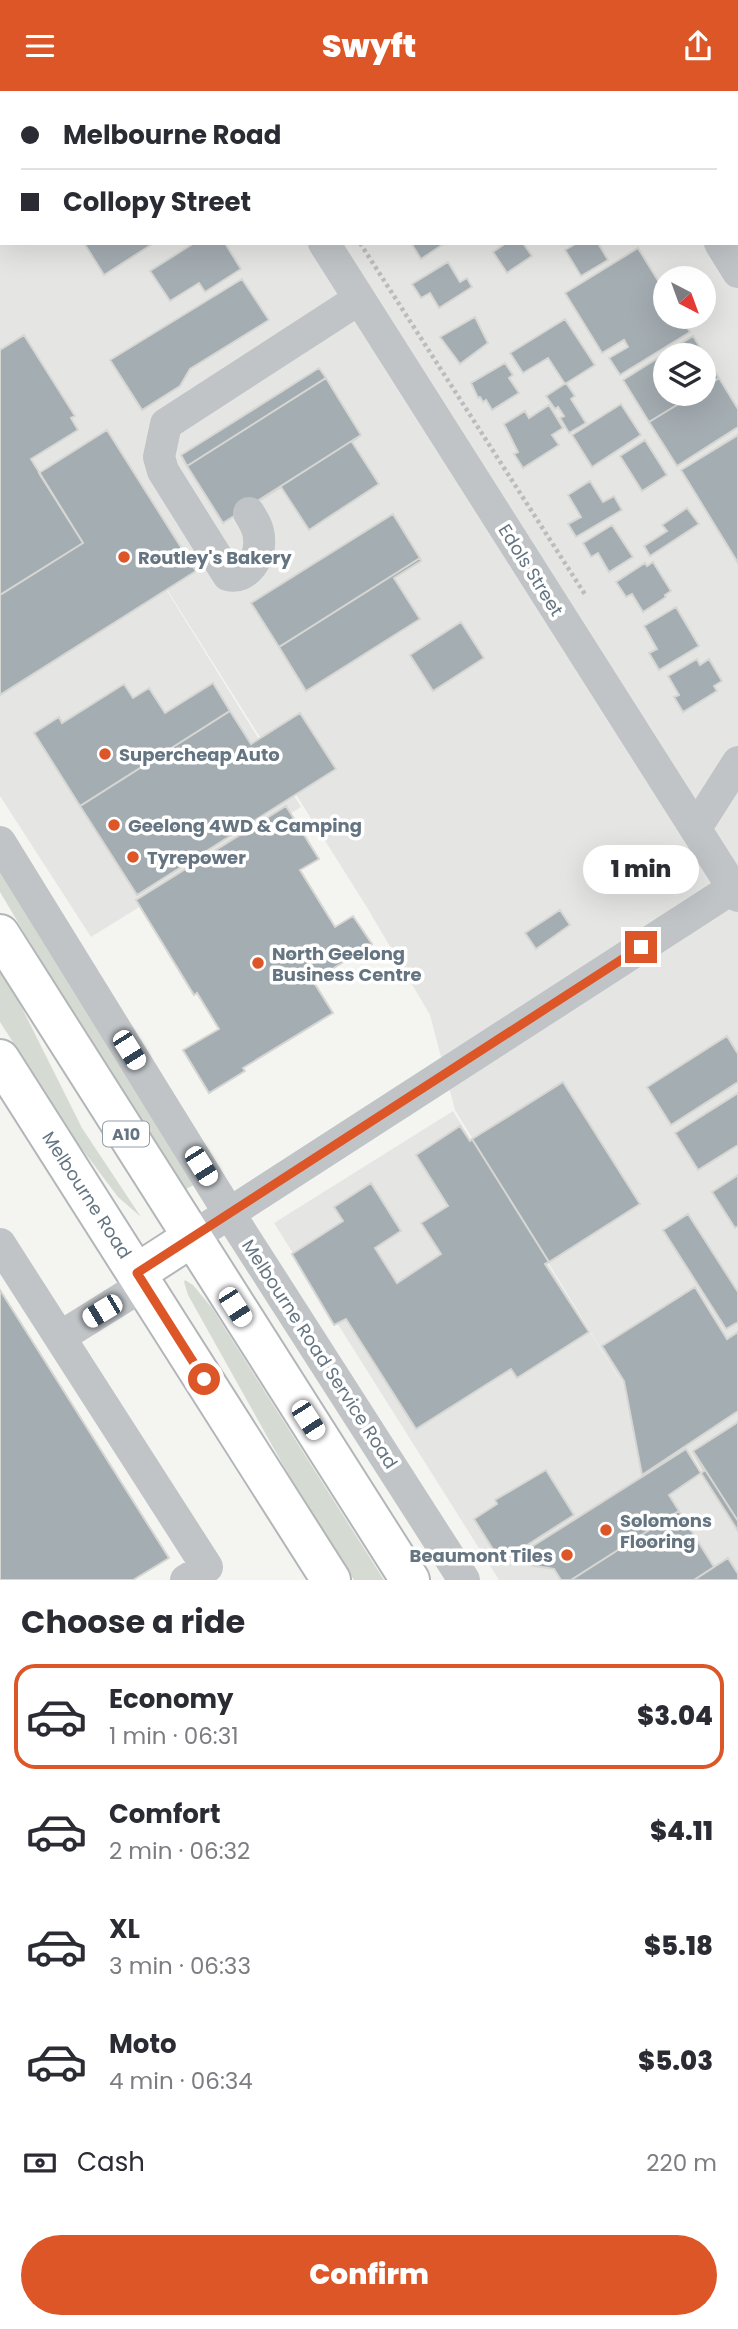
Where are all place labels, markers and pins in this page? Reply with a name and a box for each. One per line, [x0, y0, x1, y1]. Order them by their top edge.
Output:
place label: Routley's Bakery [138, 545, 292, 570]
marker: Routley's Bakery [116, 549, 132, 565]
place label: Supercheap Auto [119, 742, 280, 767]
marker: Supercheap Auto [97, 746, 113, 762]
place label: Geelong 4WD & Camping [128, 813, 362, 838]
marker: Geelong 4WD & Camping [106, 817, 122, 833]
place label: Tyrepower [147, 845, 246, 870]
marker: Tyrepower [125, 849, 141, 865]
place label: North Geelong Business Centre [272, 941, 422, 987]
marker: North Geelong Business Centre [250, 955, 266, 971]
place label: Solomons Flooring [620, 1508, 712, 1554]
marker: Solomons Flooring [598, 1522, 614, 1538]
place label: Beaumont Tiles [410, 1543, 553, 1568]
marker: Beaumont Tiles [559, 1547, 575, 1563]

